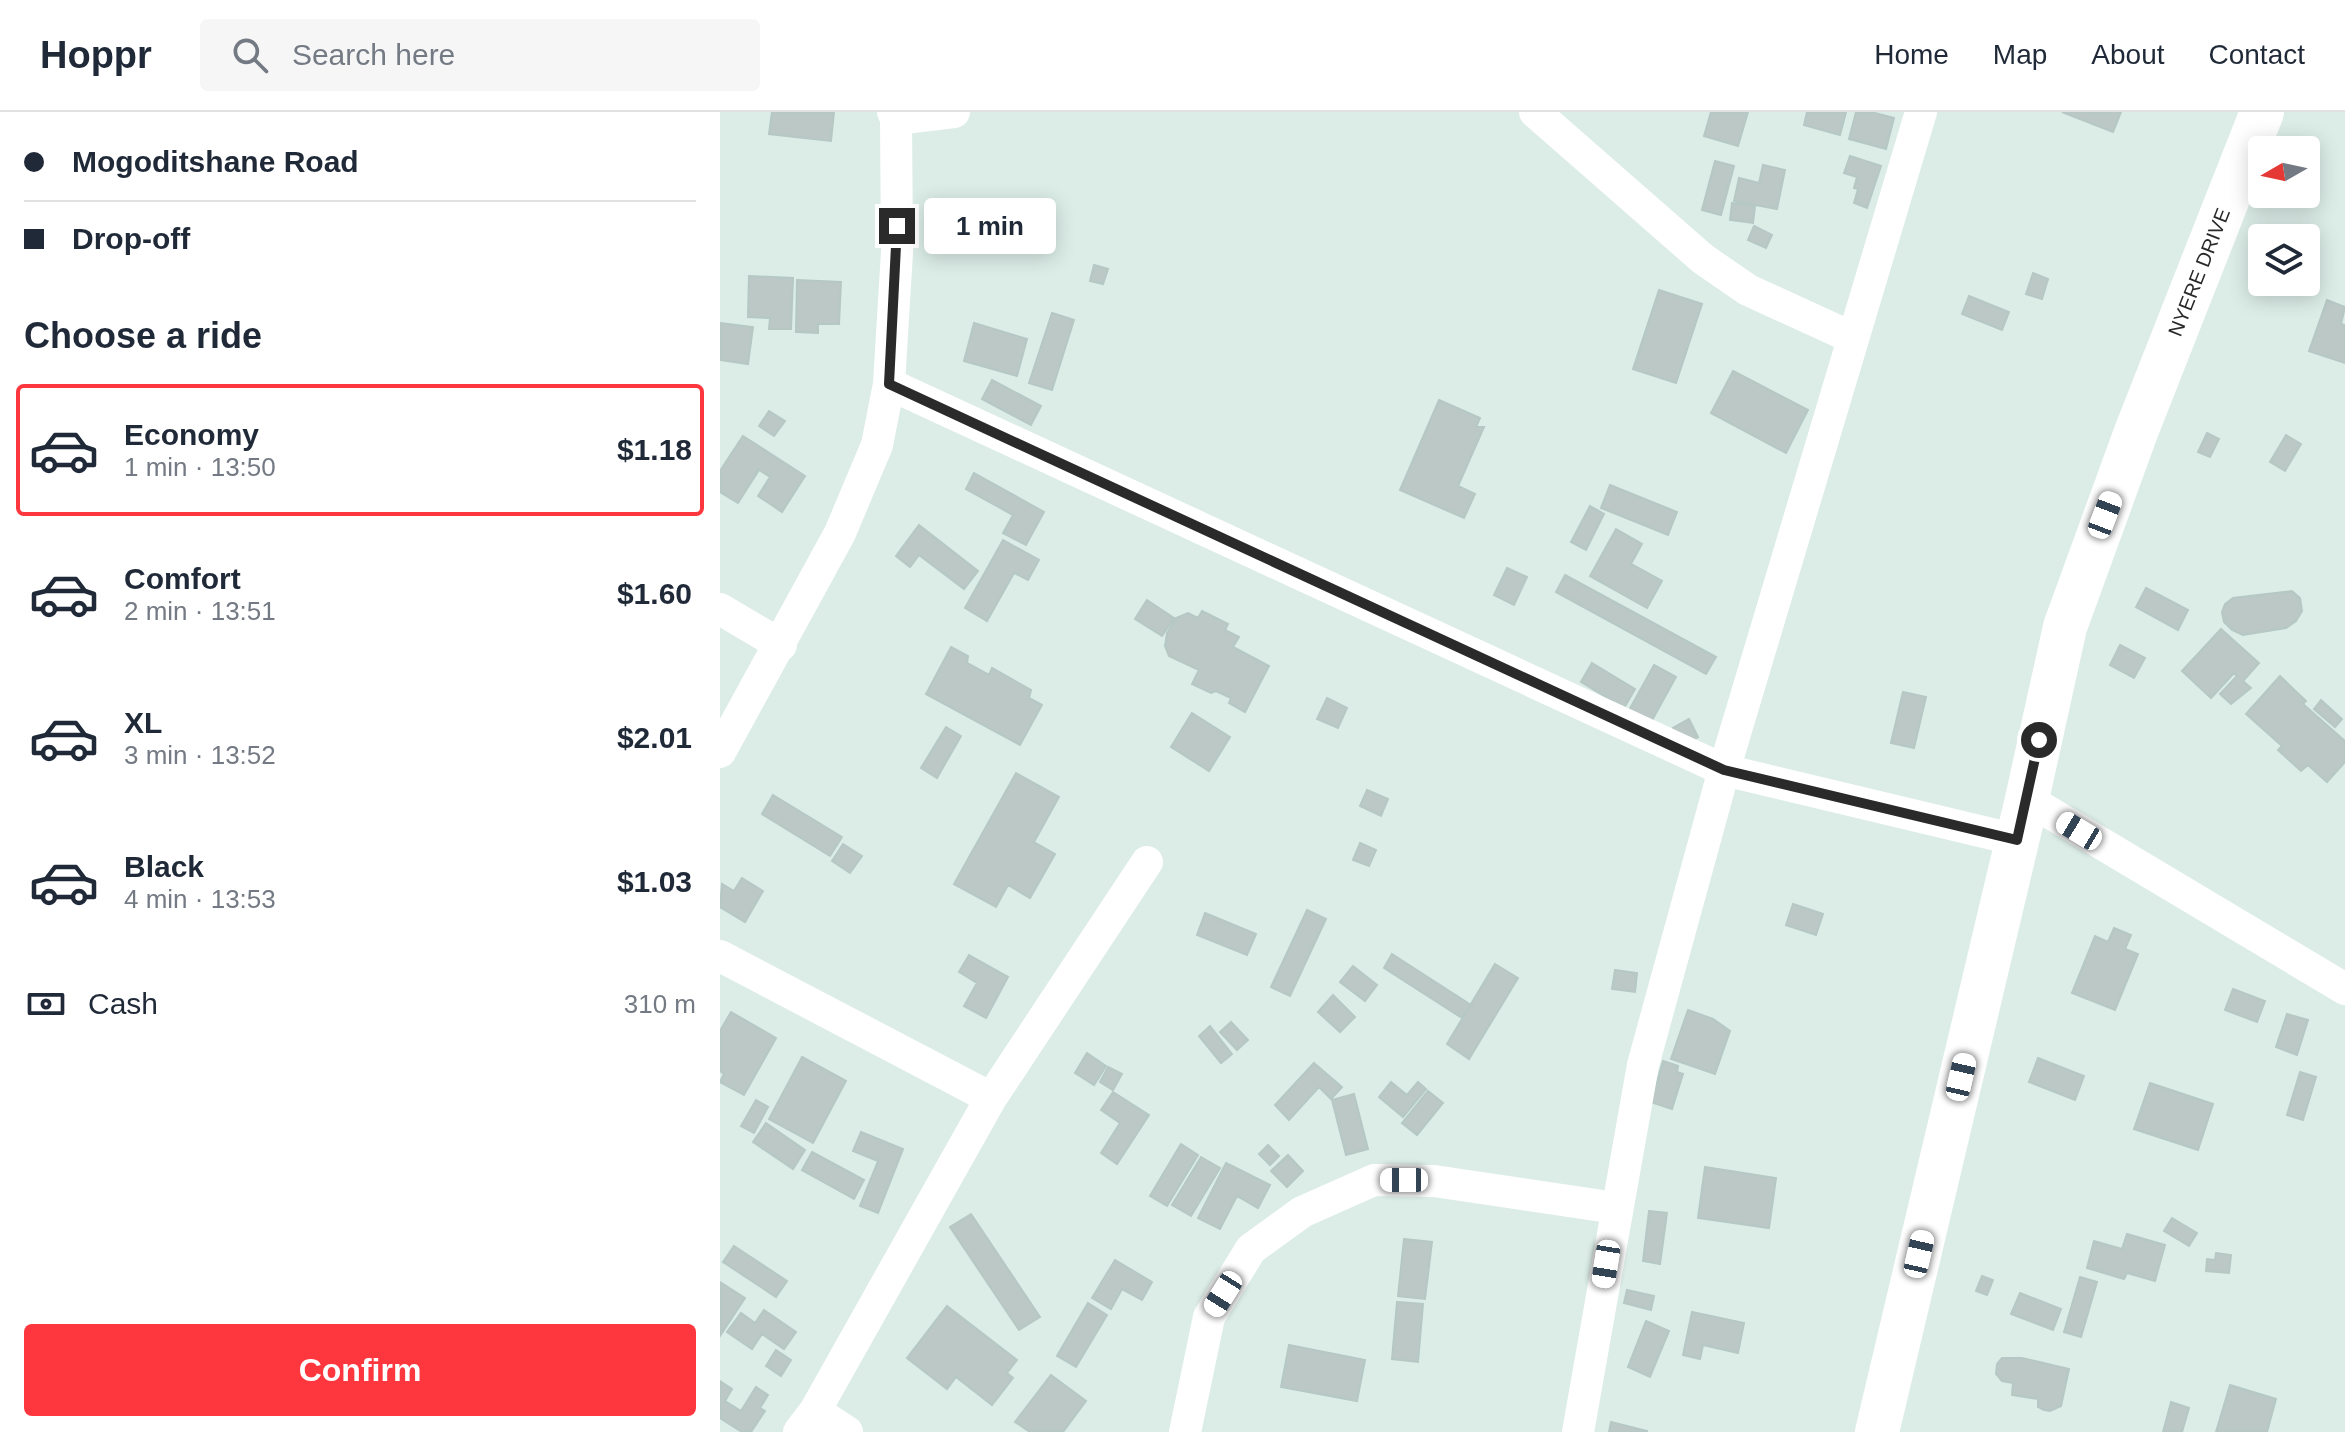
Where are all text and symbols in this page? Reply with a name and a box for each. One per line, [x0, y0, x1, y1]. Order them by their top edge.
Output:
search box [200, 19, 760, 91]
icon: search [228, 33, 272, 77]
text: Hoppr [40, 34, 152, 76]
text: Search here [292, 38, 455, 71]
text: Home [1874, 39, 1949, 70]
text: Map [1993, 39, 2047, 70]
text: About [2091, 39, 2165, 70]
text: Contact [2209, 39, 2305, 70]
north arrow [2248, 136, 2320, 208]
map controls [2248, 136, 2320, 296]
text: Mogoditshane Road [72, 145, 359, 178]
callout: 1 min [925, 198, 1057, 254]
street label: NYERE DRIVE [2164, 205, 2234, 339]
route end [879, 208, 915, 244]
text: 1 min [956, 211, 1024, 241]
text: Drop-off [72, 222, 190, 255]
button: layers [2248, 224, 2320, 296]
text: Choose a ride [24, 315, 262, 356]
icon: car [28, 414, 100, 486]
text: Economy [124, 418, 259, 451]
text: $1.18 [617, 433, 692, 466]
text: 1 min · 13:50 [124, 452, 276, 482]
car [2085, 488, 2125, 542]
icon: car [28, 558, 100, 630]
text: Comfort [124, 562, 241, 595]
text: $1.60 [617, 577, 692, 610]
text: 2 min · 13:51 [124, 596, 276, 626]
icon: car [28, 702, 100, 774]
text: XL [124, 706, 162, 739]
text: $2.01 [617, 721, 692, 754]
route start [2021, 722, 2057, 758]
text: 3 min · 13:52 [124, 740, 276, 770]
car [2052, 808, 2106, 854]
icon: car [28, 846, 100, 918]
text: Black [124, 850, 204, 883]
text: $1.03 [617, 865, 692, 898]
text: 4 min · 13:53 [124, 884, 276, 914]
icon: cash [24, 982, 68, 1026]
text: Cash [88, 987, 158, 1020]
text: 310 m [624, 989, 696, 1019]
car [1944, 1051, 1978, 1103]
car [1380, 1168, 1428, 1192]
car [1902, 1228, 1936, 1280]
car [1590, 1238, 1622, 1290]
car [1200, 1267, 1246, 1321]
button: Confirm [24, 1324, 696, 1416]

